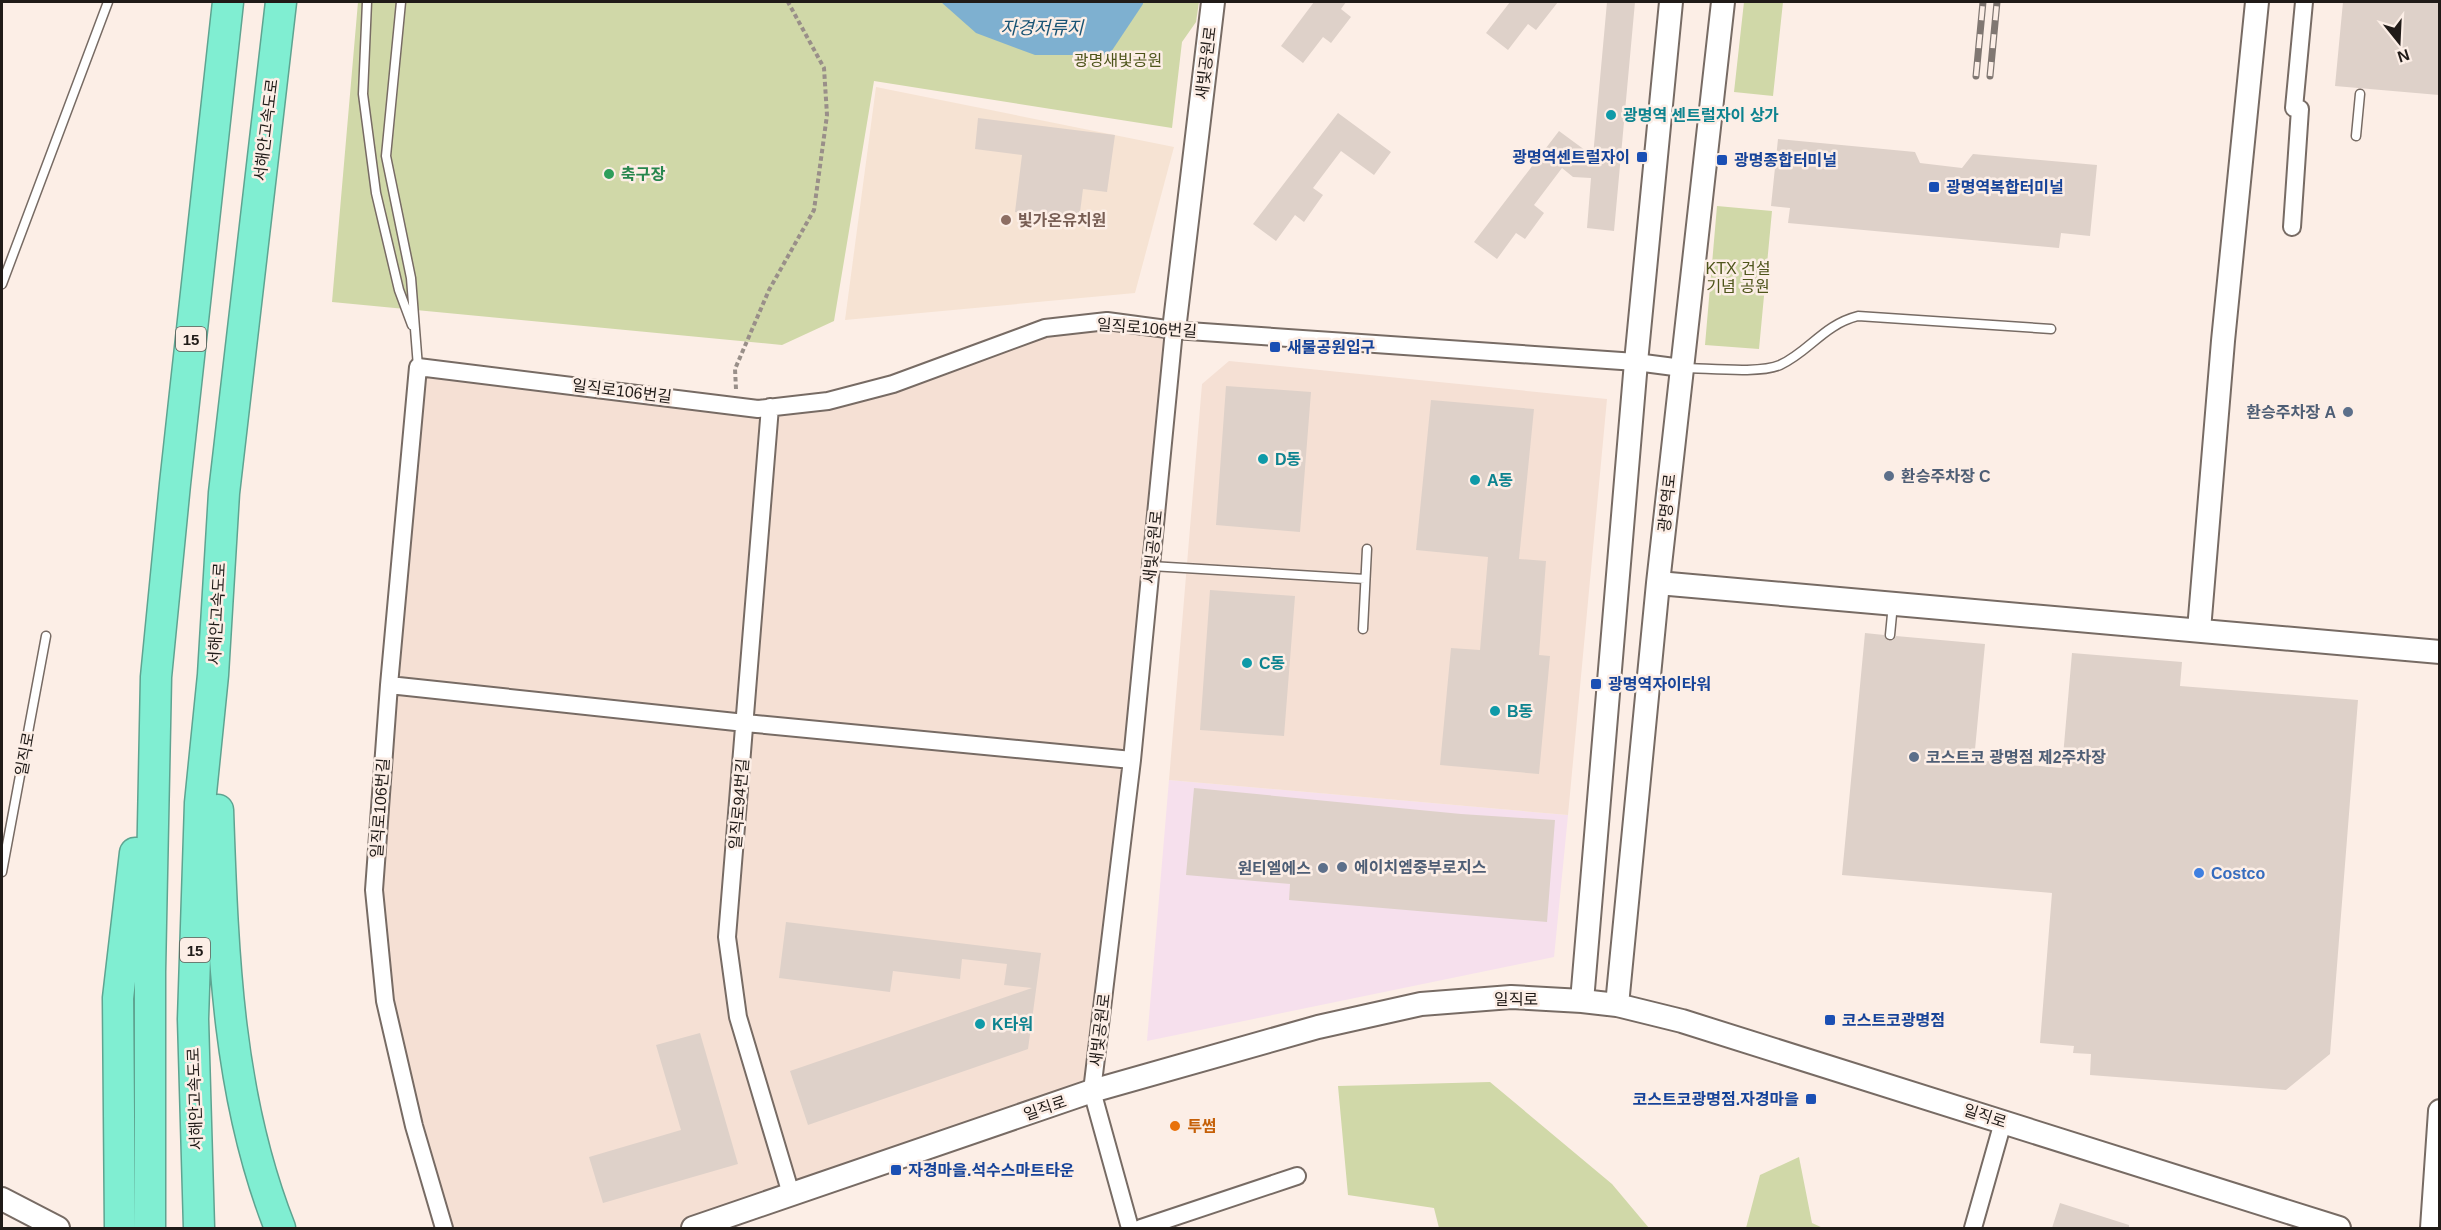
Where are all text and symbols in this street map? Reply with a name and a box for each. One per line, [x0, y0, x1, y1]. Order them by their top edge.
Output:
north arrow [2369, 12, 2429, 72]
water label: 자경저류지 [1001, 18, 1085, 38]
street label: 새빛공원로 [1193, 25, 1219, 101]
text: N [2395, 46, 2412, 66]
park label: 광명새빛공원 [1074, 52, 1162, 69]
street label: 서해안고속도로 [251, 78, 281, 182]
place label: 광명역 센트럴자이 상가 [1623, 107, 1779, 124]
marker: 광명역 센트럴자이 상가 [1604, 108, 1618, 122]
place label: 광명역센트럴자이 [1512, 149, 1630, 166]
marker: 광명역센트럴자이 [1635, 150, 1649, 164]
place label: 광명종합터미널 [1734, 151, 1837, 169]
marker: 광명종합터미널 [1715, 153, 1729, 167]
place label: 축구장 [621, 166, 665, 183]
marker: 축구장 [602, 167, 616, 181]
place label: 광명역복합터미널 [1946, 178, 2064, 196]
marker: 광명역복합터미널 [1927, 180, 1941, 194]
place label: 빛가온유치원 [1018, 212, 1106, 229]
marker: 빛가온유치원 [999, 213, 1013, 227]
park label: KTX 건설 기념 공원 [1705, 260, 1771, 295]
street label: 일직로106번길 [1096, 316, 1198, 340]
road number: 15 [176, 327, 206, 351]
place label: 새물공원입구 [1287, 339, 1375, 356]
marker: 새물공원입구 [1268, 340, 1282, 354]
street label: 일직로106번길 [571, 376, 673, 406]
place label: 환승주차장 A [2246, 403, 2336, 421]
marker: 환승주차장 A [2341, 405, 2355, 419]
place label: D동 [1275, 451, 1301, 468]
marker: D동 [1256, 452, 1270, 466]
place label: 환승주차장 C [1901, 467, 1991, 485]
marker: 환승주차장 C [1882, 469, 1896, 483]
place label: A동 [1487, 472, 1513, 489]
marker: A동 [1468, 473, 1482, 487]
street label: 광명역로 [1655, 473, 1679, 533]
street label: 새빛공원로 [1141, 509, 1165, 584]
street label: 서해안고속도로 [206, 562, 228, 666]
place label: C동 [1259, 655, 1285, 672]
marker: C동 [1240, 656, 1254, 670]
place label: 광명역자이타워 [1608, 676, 1711, 693]
marker: 광명역자이타워 [1589, 677, 1603, 691]
place label: B동 [1507, 703, 1533, 720]
marker: B동 [1488, 704, 1502, 718]
street label: 일직로 [13, 731, 37, 777]
place label: 코스트코 광명점 제2주차장 [1926, 749, 2106, 766]
marker: 코스트코 광명점 제2주차장 [1907, 750, 1921, 764]
street label: 일직로106번길 [368, 757, 392, 859]
street label: 일직로94번길 [727, 758, 751, 850]
place label: 에이치엠중부로지스 [1354, 859, 1487, 876]
place label: 원티엘에스 [1237, 860, 1311, 877]
marker: 에이치엠중부로지스 [1335, 860, 1349, 874]
marker: 원티엘에스 [1316, 861, 1330, 875]
place label: Costco [2211, 865, 2265, 882]
marker: Costco [2192, 866, 2206, 880]
road number: 15 [180, 938, 210, 962]
street label: 일직로 [1494, 991, 1538, 1008]
street label: 새빛공원로 [1087, 992, 1113, 1068]
place label: 코스트코광명점 [1842, 1012, 1945, 1029]
marker: 코스트코광명점 [1823, 1013, 1837, 1027]
place label: K타워 [992, 1016, 1033, 1033]
marker: K타워 [973, 1017, 987, 1031]
street label: 서해안고속도로 [185, 1047, 205, 1151]
place label: 코스트코광명점.자경마을 [1633, 1091, 1799, 1108]
marker: 코스트코광명점.자경마을 [1804, 1092, 1818, 1106]
street label: 일직로 [1021, 1093, 1069, 1123]
street label: 일직로 [1961, 1101, 2009, 1131]
place label: 투썸 [1187, 1118, 1216, 1135]
marker: 투썸 [1168, 1119, 1182, 1133]
place label: 자경마을.석수스마트타운 [908, 1162, 1074, 1179]
marker: 자경마을.석수스마트타운 [889, 1163, 903, 1177]

